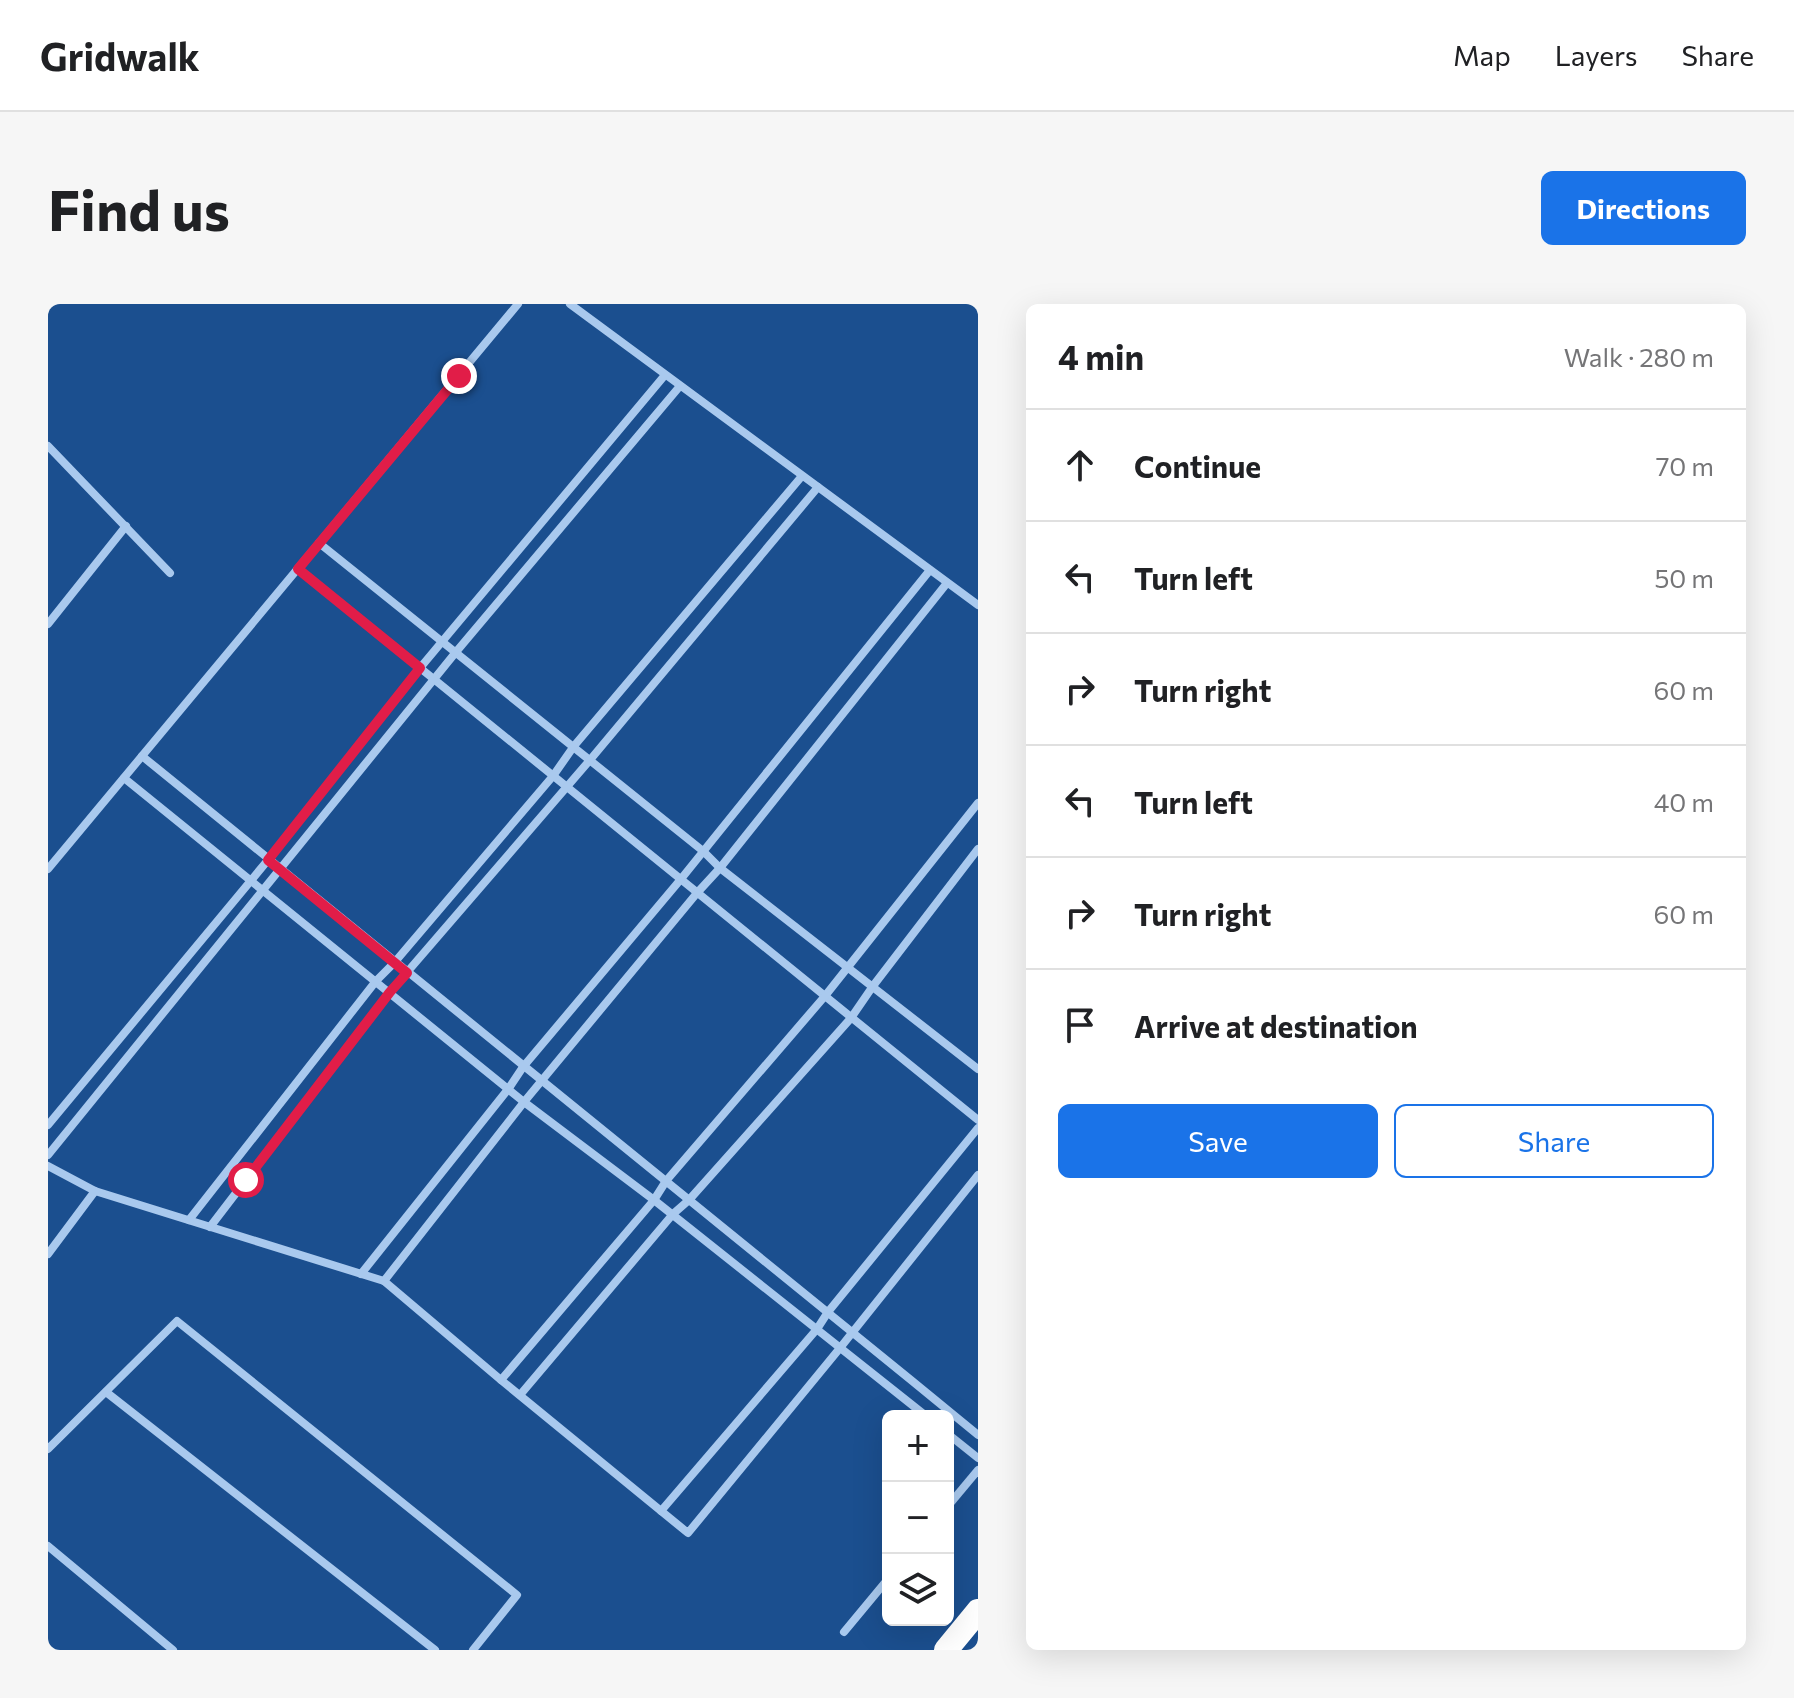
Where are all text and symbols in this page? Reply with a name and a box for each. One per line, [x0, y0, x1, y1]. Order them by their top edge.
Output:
text: Gridwalk [40, 32, 200, 79]
text: Map [1453, 38, 1511, 72]
text: Layers [1555, 38, 1637, 72]
text: Share [1681, 38, 1754, 72]
button: Directions [1541, 171, 1746, 245]
text: Find us [48, 174, 230, 243]
text: 4 min [1058, 335, 1144, 377]
text: Walk · 280 m [1564, 341, 1714, 372]
route end [441, 358, 477, 394]
icon: ahead [1058, 443, 1102, 487]
text: Continue [1134, 447, 1261, 484]
text: 70 m [1656, 450, 1714, 481]
icon: left [1058, 555, 1102, 599]
text: Turn left [1134, 559, 1253, 596]
text: 50 m [1654, 562, 1714, 593]
icon: right [1058, 667, 1102, 711]
text: Turn right [1134, 671, 1271, 708]
text: 60 m [1654, 674, 1714, 705]
icon: left [1058, 779, 1102, 823]
text: Turn left [1134, 783, 1253, 820]
text: 40 m [1654, 786, 1714, 817]
icon: right [1058, 891, 1102, 935]
text: Turn right [1134, 895, 1271, 932]
text: 60 m [1654, 898, 1714, 929]
icon: arrive [1058, 1003, 1102, 1047]
text: Arrive at destination [1134, 1007, 1418, 1044]
button: Save [1058, 1104, 1378, 1178]
button: Share [1394, 1104, 1714, 1178]
route start [228, 1162, 264, 1198]
map controls [882, 1410, 954, 1626]
button: + [882, 1410, 954, 1482]
button: − [882, 1482, 954, 1554]
button: layers [882, 1554, 954, 1626]

